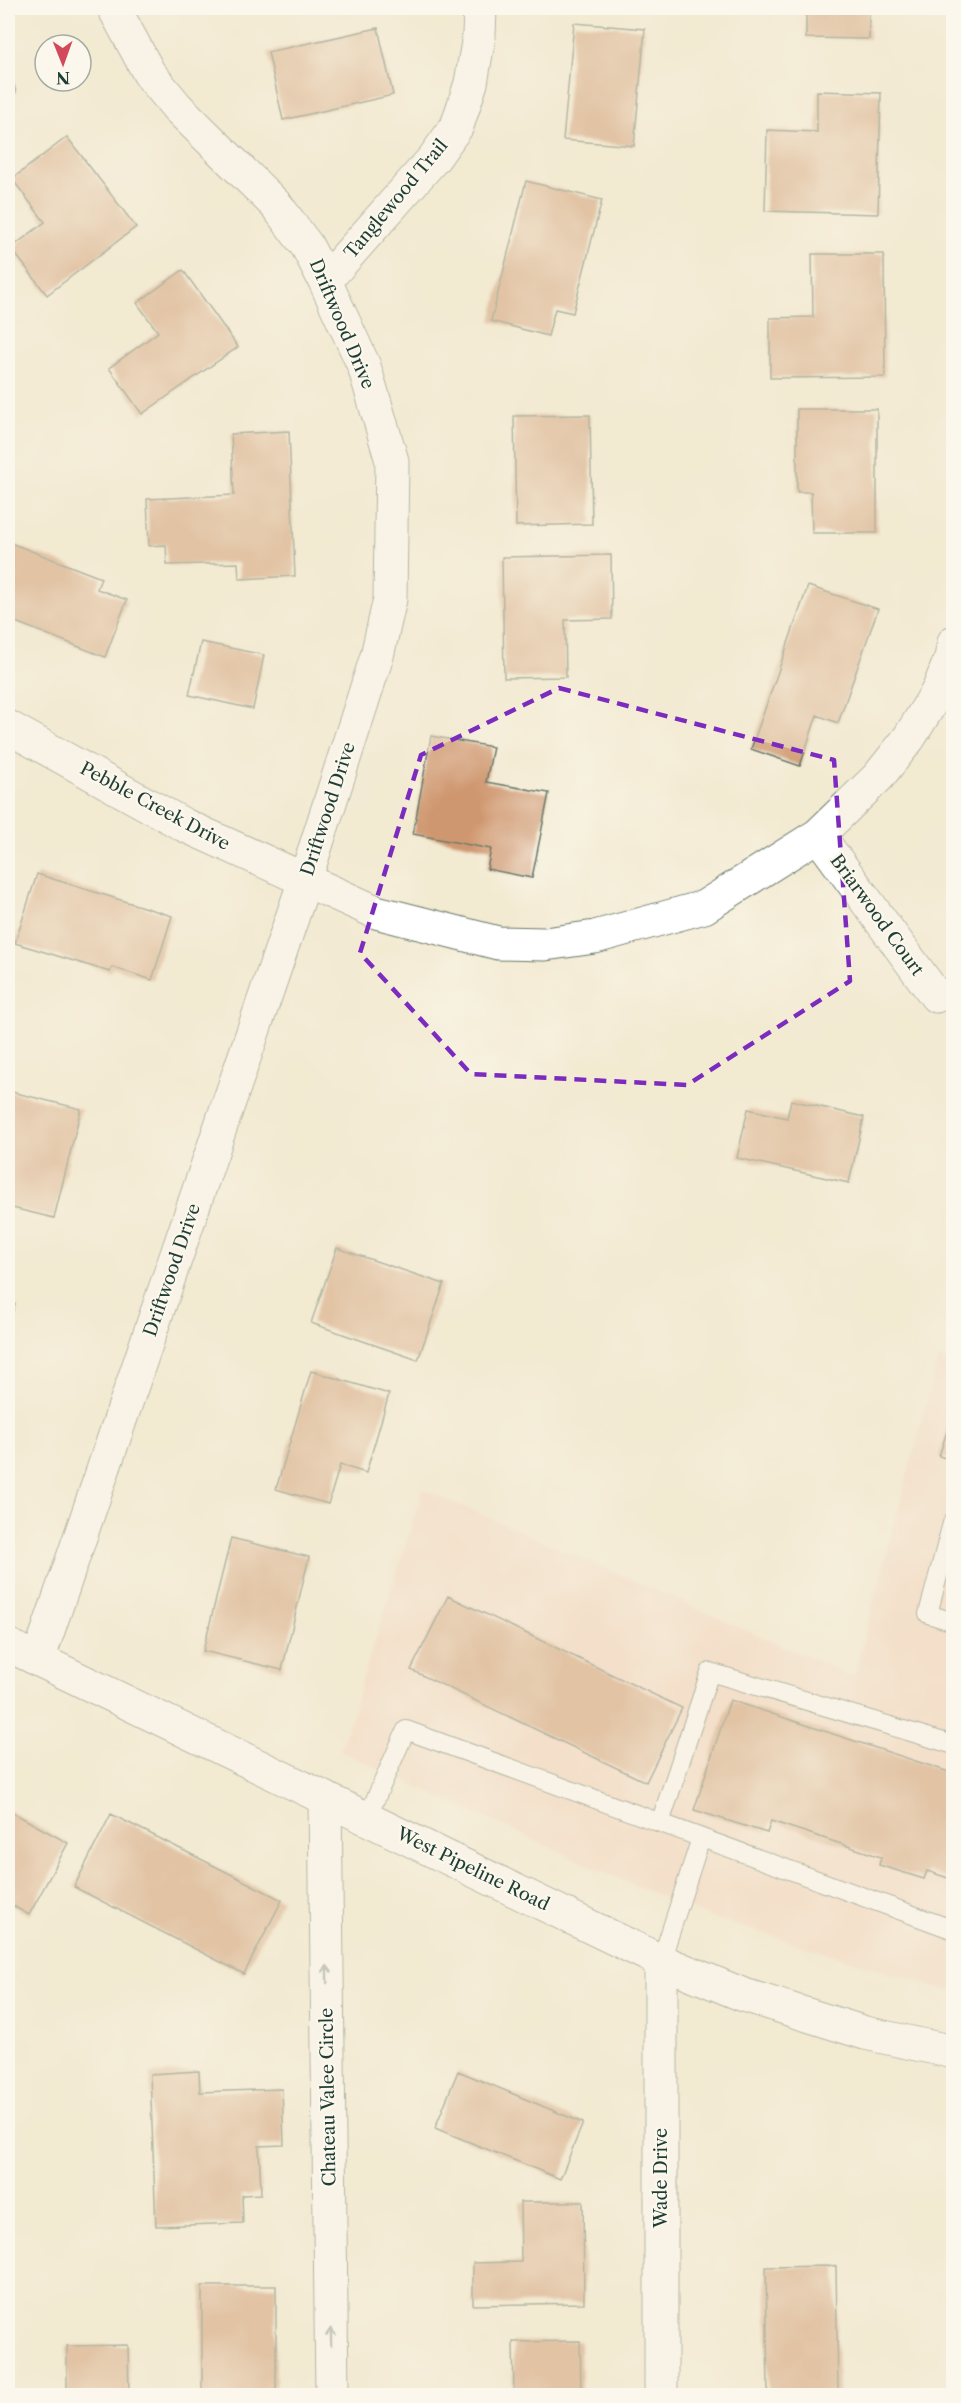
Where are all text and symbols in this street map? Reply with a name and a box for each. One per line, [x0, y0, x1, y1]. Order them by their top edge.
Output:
north arrow [33, 33, 93, 93]
text: N [56, 68, 70, 88]
street label: Tanglewood Trail [340, 135, 452, 263]
street label: Driftwood Drive [305, 256, 379, 392]
street label: Driftwood Drive [296, 739, 360, 879]
street label: Pebble Creek Drive [76, 757, 234, 855]
street label: Briarwood Court [826, 850, 929, 981]
street label: Driftwood Drive [139, 1201, 205, 1339]
street label: West Pipeline Road [392, 1822, 553, 1916]
one-way arrow [321, 1965, 333, 1985]
street label: Chateau Valee Circle [315, 2008, 341, 2186]
street label: Wade Drive [650, 2128, 672, 2229]
one-way arrow [325, 2328, 337, 2348]

